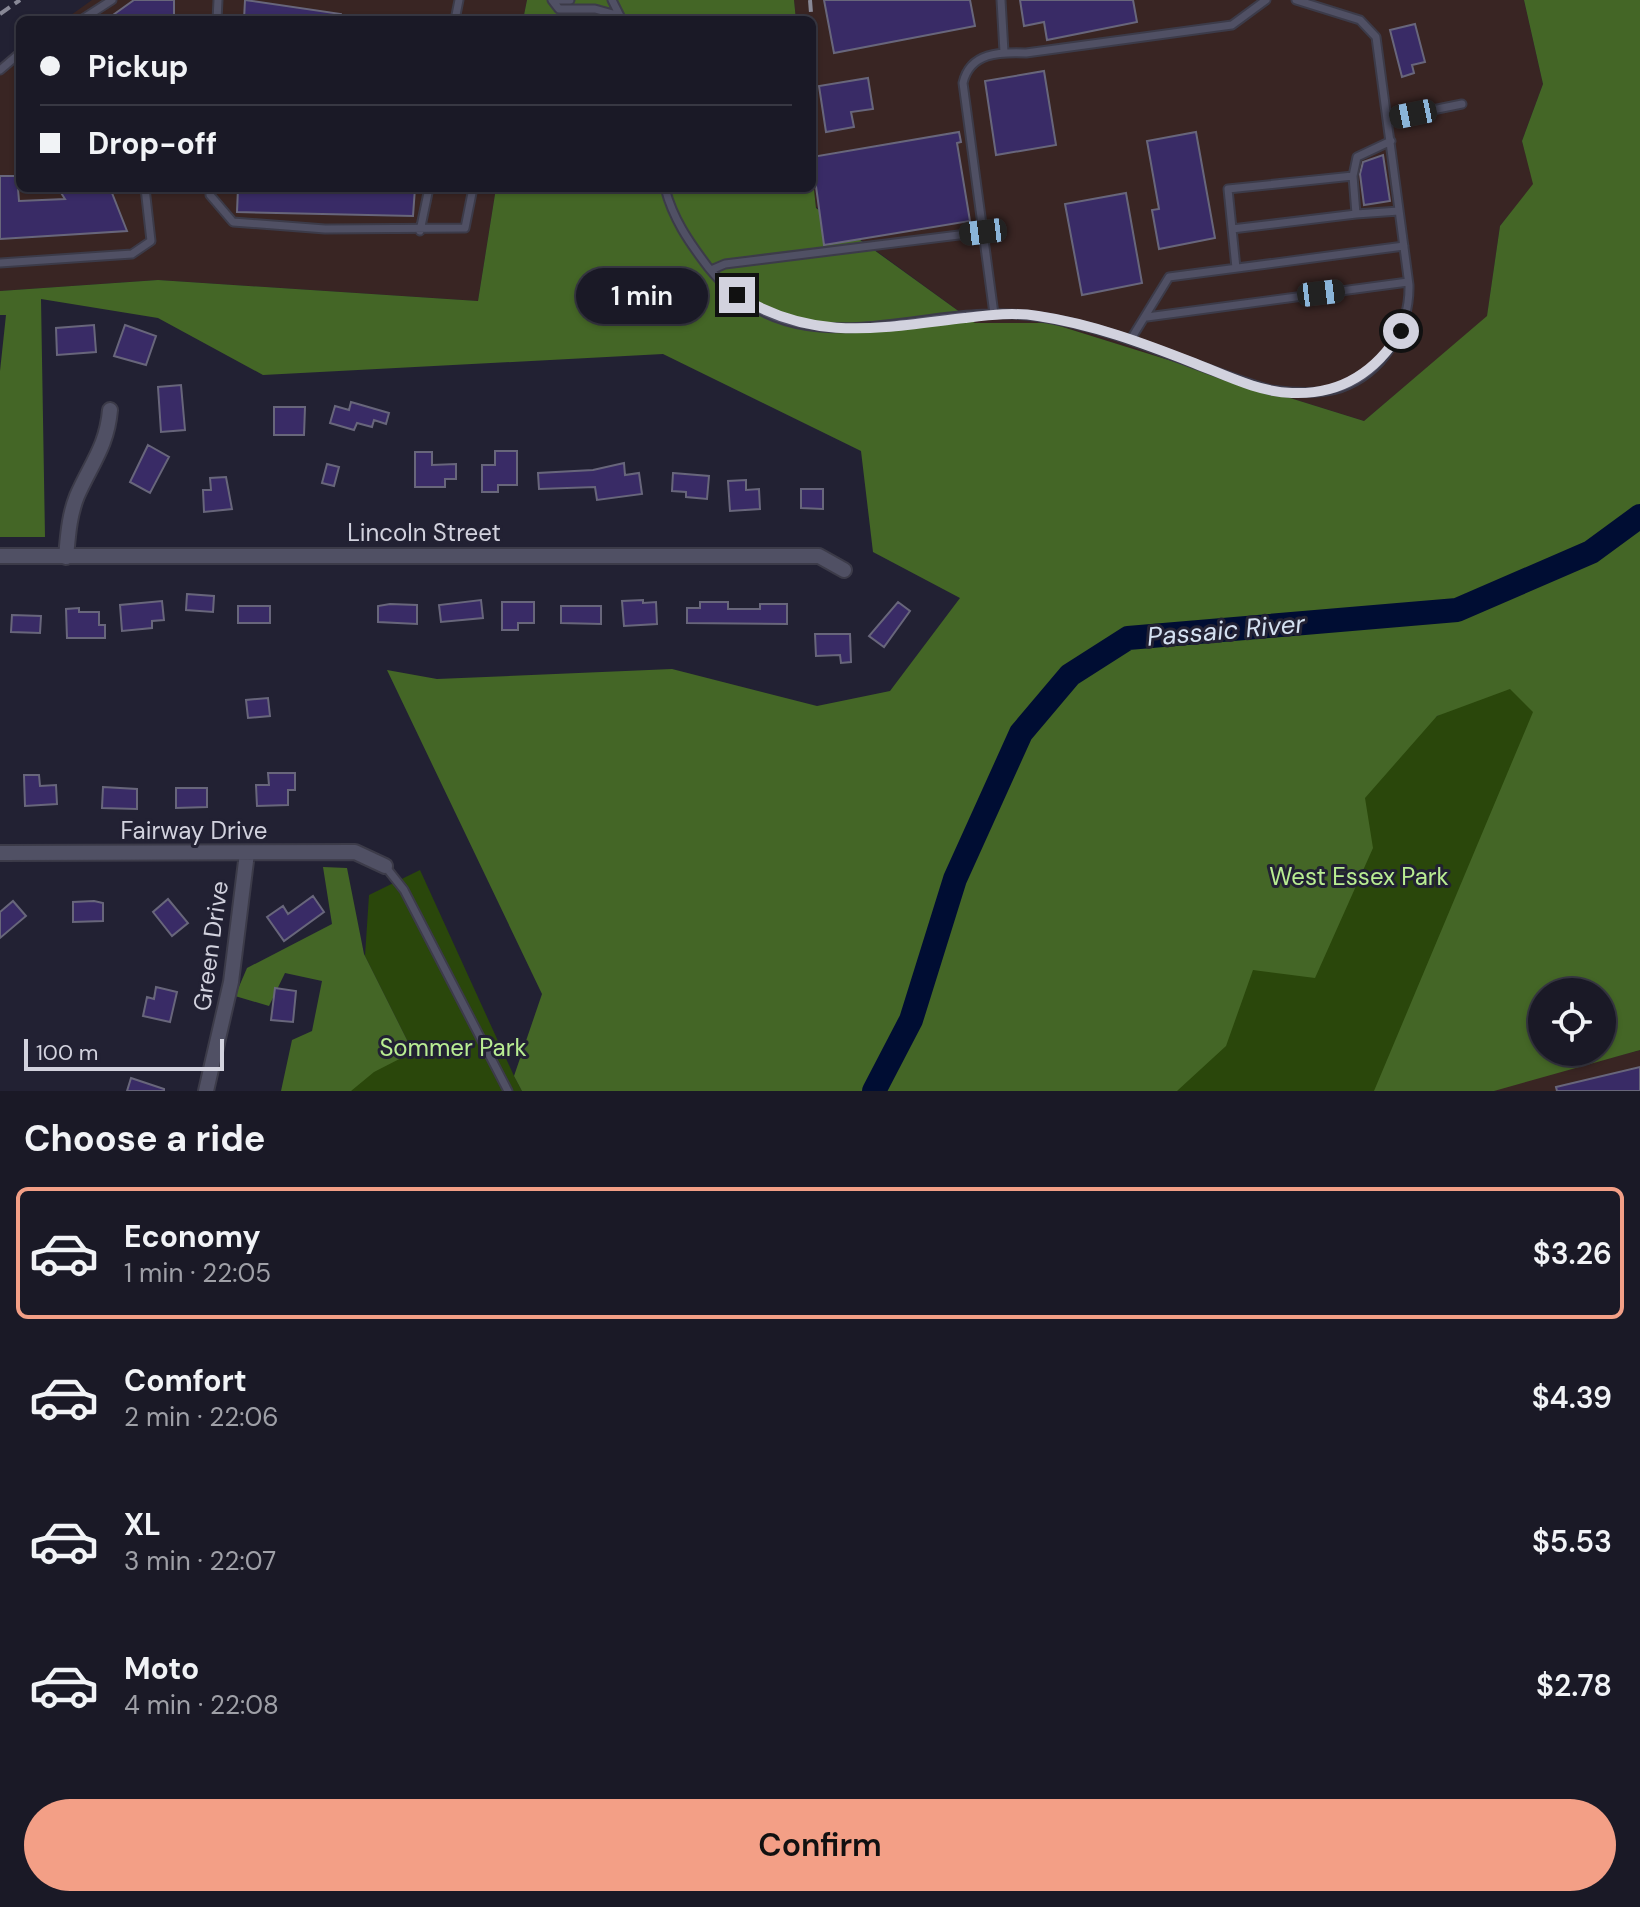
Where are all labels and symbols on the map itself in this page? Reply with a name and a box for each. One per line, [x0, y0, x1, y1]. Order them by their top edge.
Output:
car [1387, 98, 1439, 130]
car [958, 217, 1008, 247]
callout: 1 min [577, 267, 709, 323]
route end [719, 277, 755, 313]
car [1296, 278, 1346, 308]
route start [1383, 313, 1419, 349]
street label: Lincoln Street [347, 517, 501, 548]
water label: Passaic River [1146, 606, 1308, 654]
street label: Fairway Drive [121, 815, 267, 846]
park label: West Essex Park [1269, 861, 1449, 892]
street label: Green Drive [186, 879, 235, 1013]
park label: Sommer Park [379, 1032, 527, 1063]
scale bar [24, 1035, 224, 1071]

